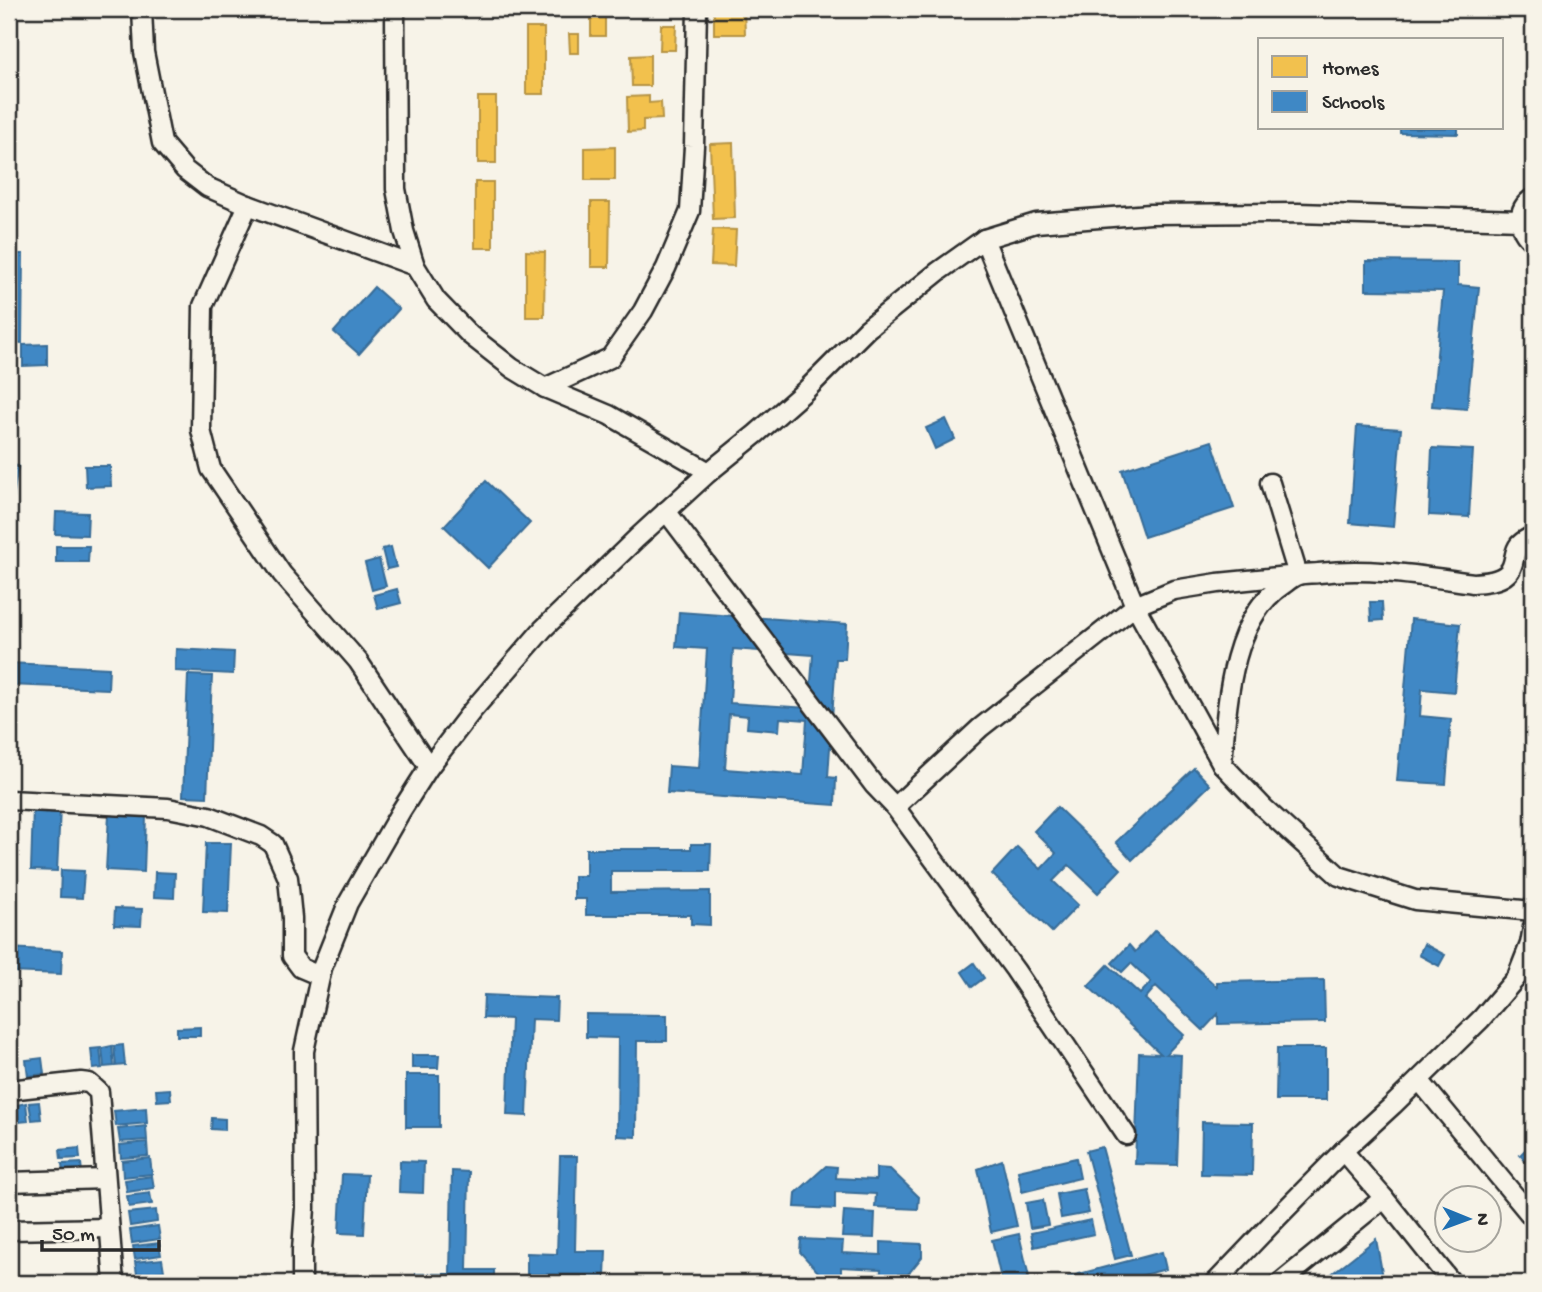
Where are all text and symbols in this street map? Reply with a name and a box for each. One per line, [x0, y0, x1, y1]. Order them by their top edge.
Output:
legend [1258, 38, 1504, 130]
text: Homes [1322, 58, 1380, 83]
text: Schools [1322, 92, 1386, 117]
north arrow [1434, 1184, 1504, 1254]
scale bar [42, 1208, 159, 1252]
text: N [1470, 1213, 1493, 1226]
text: 50 m [52, 1224, 95, 1249]

